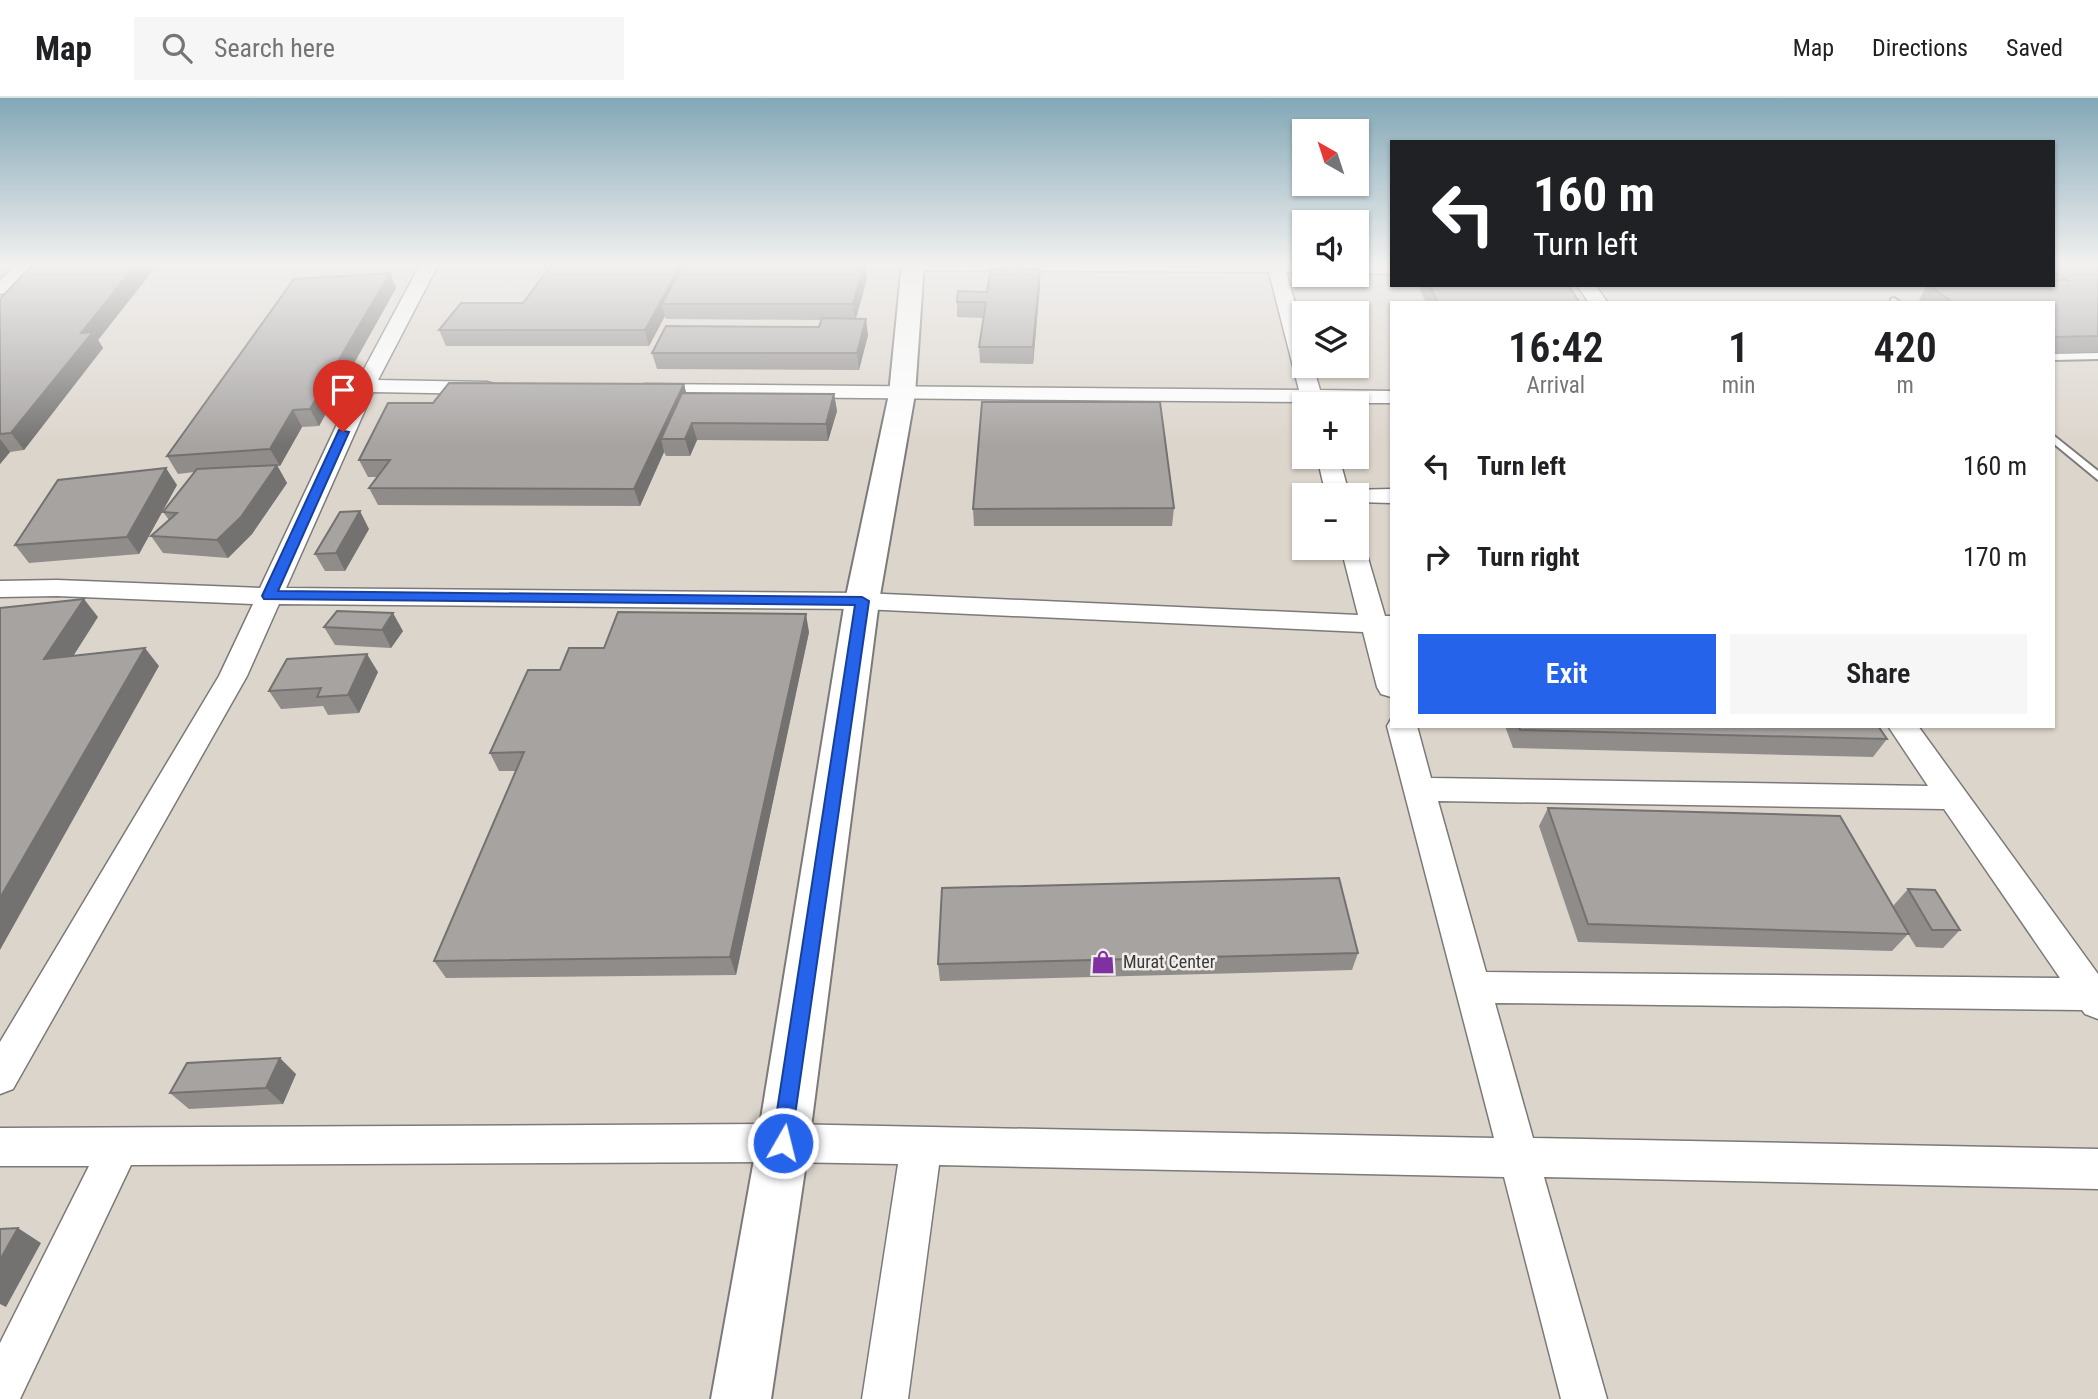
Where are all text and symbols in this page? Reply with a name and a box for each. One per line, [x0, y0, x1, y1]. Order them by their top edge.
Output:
search box [134, 17, 624, 80]
text: Map [35, 29, 92, 68]
icon: search [158, 29, 196, 67]
text: Search here [214, 33, 335, 63]
text: Map [1793, 34, 1834, 62]
text: Directions [1872, 34, 1968, 62]
text: Saved [2006, 34, 2063, 62]
north arrow [1292, 119, 1368, 196]
map controls [1292, 119, 1369, 560]
text: 160 m [1533, 166, 1655, 223]
icon: left [1418, 168, 1509, 259]
button: sound [1292, 210, 1369, 287]
text: Turn left [1533, 225, 1638, 263]
button: layers [1292, 301, 1369, 378]
text: 16:42 [1508, 323, 1604, 372]
text: 1 [1728, 323, 1749, 372]
text: 420 [1874, 323, 1937, 372]
pin [313, 360, 373, 432]
icon: arrive [324, 371, 362, 409]
text: Arrival [1527, 372, 1585, 399]
text: min [1722, 372, 1755, 399]
text: m [1897, 372, 1914, 399]
button: + [1292, 392, 1369, 469]
icon: left [1418, 447, 1456, 485]
text: Turn left [1477, 451, 1566, 481]
text: 160 m [1963, 451, 2027, 481]
button: − [1292, 483, 1369, 560]
icon: right [1418, 538, 1456, 576]
text: Turn right [1477, 542, 1579, 572]
text: 170 m [1963, 542, 2027, 572]
button: Exit [1418, 634, 1716, 714]
button: Share [1730, 634, 2027, 714]
shop icon: Murat Center [1089, 948, 1117, 976]
place label: Murat Center [1123, 951, 1216, 972]
position arrow [746, 1106, 820, 1180]

